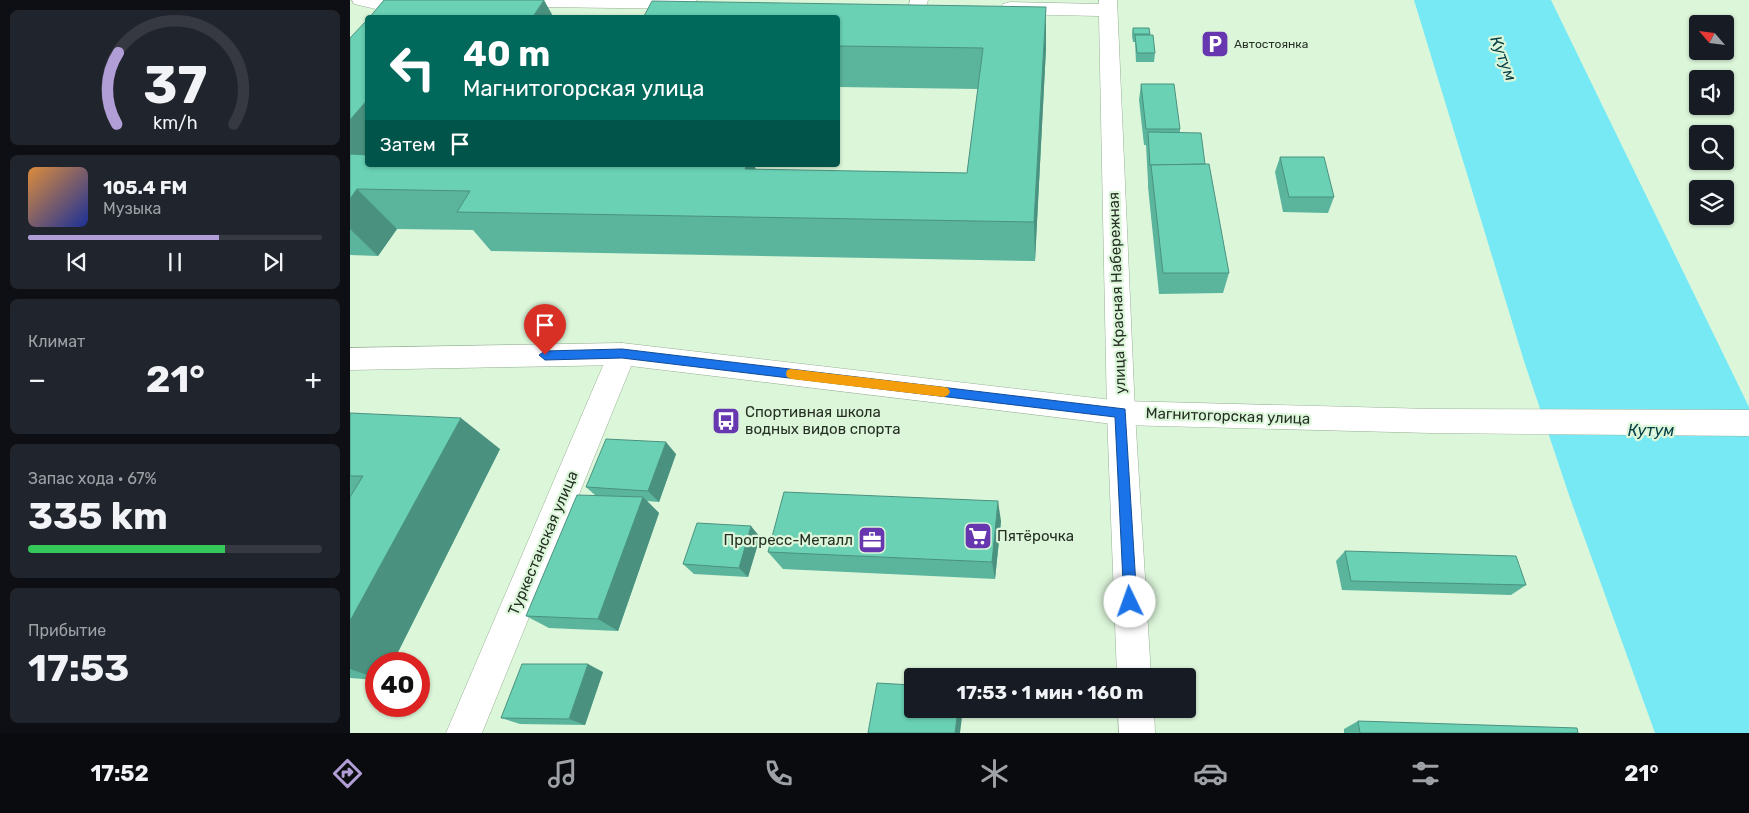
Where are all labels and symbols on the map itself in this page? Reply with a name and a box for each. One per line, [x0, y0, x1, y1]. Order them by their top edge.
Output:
north arrow [1689, 15, 1734, 60]
parking icon: Автостоянка [1200, 29, 1230, 59]
water label: Кутум [1486, 33, 1521, 83]
place label: Автостоянка [1234, 37, 1308, 51]
street label: улица Красная Набережная [1104, 192, 1130, 394]
pin [524, 304, 566, 355]
place label: Спортивная школа водных видов спорта [745, 403, 900, 438]
street label: Магнитогорская улица [1145, 404, 1311, 428]
bus stop icon: Спортивная школа водных видов спорта [711, 406, 741, 436]
water label: Кутум [1628, 421, 1674, 440]
street label: Туркестанская улица [504, 468, 582, 618]
supermarket icon: Пятёрочка [963, 521, 993, 551]
office icon: Прогресс-Металл [857, 525, 887, 555]
place label: Пятёрочка [997, 527, 1074, 545]
place label: Прогресс-Металл [724, 531, 853, 549]
position arrow [1103, 575, 1155, 627]
speed limit sign: 40 [365, 652, 430, 717]

